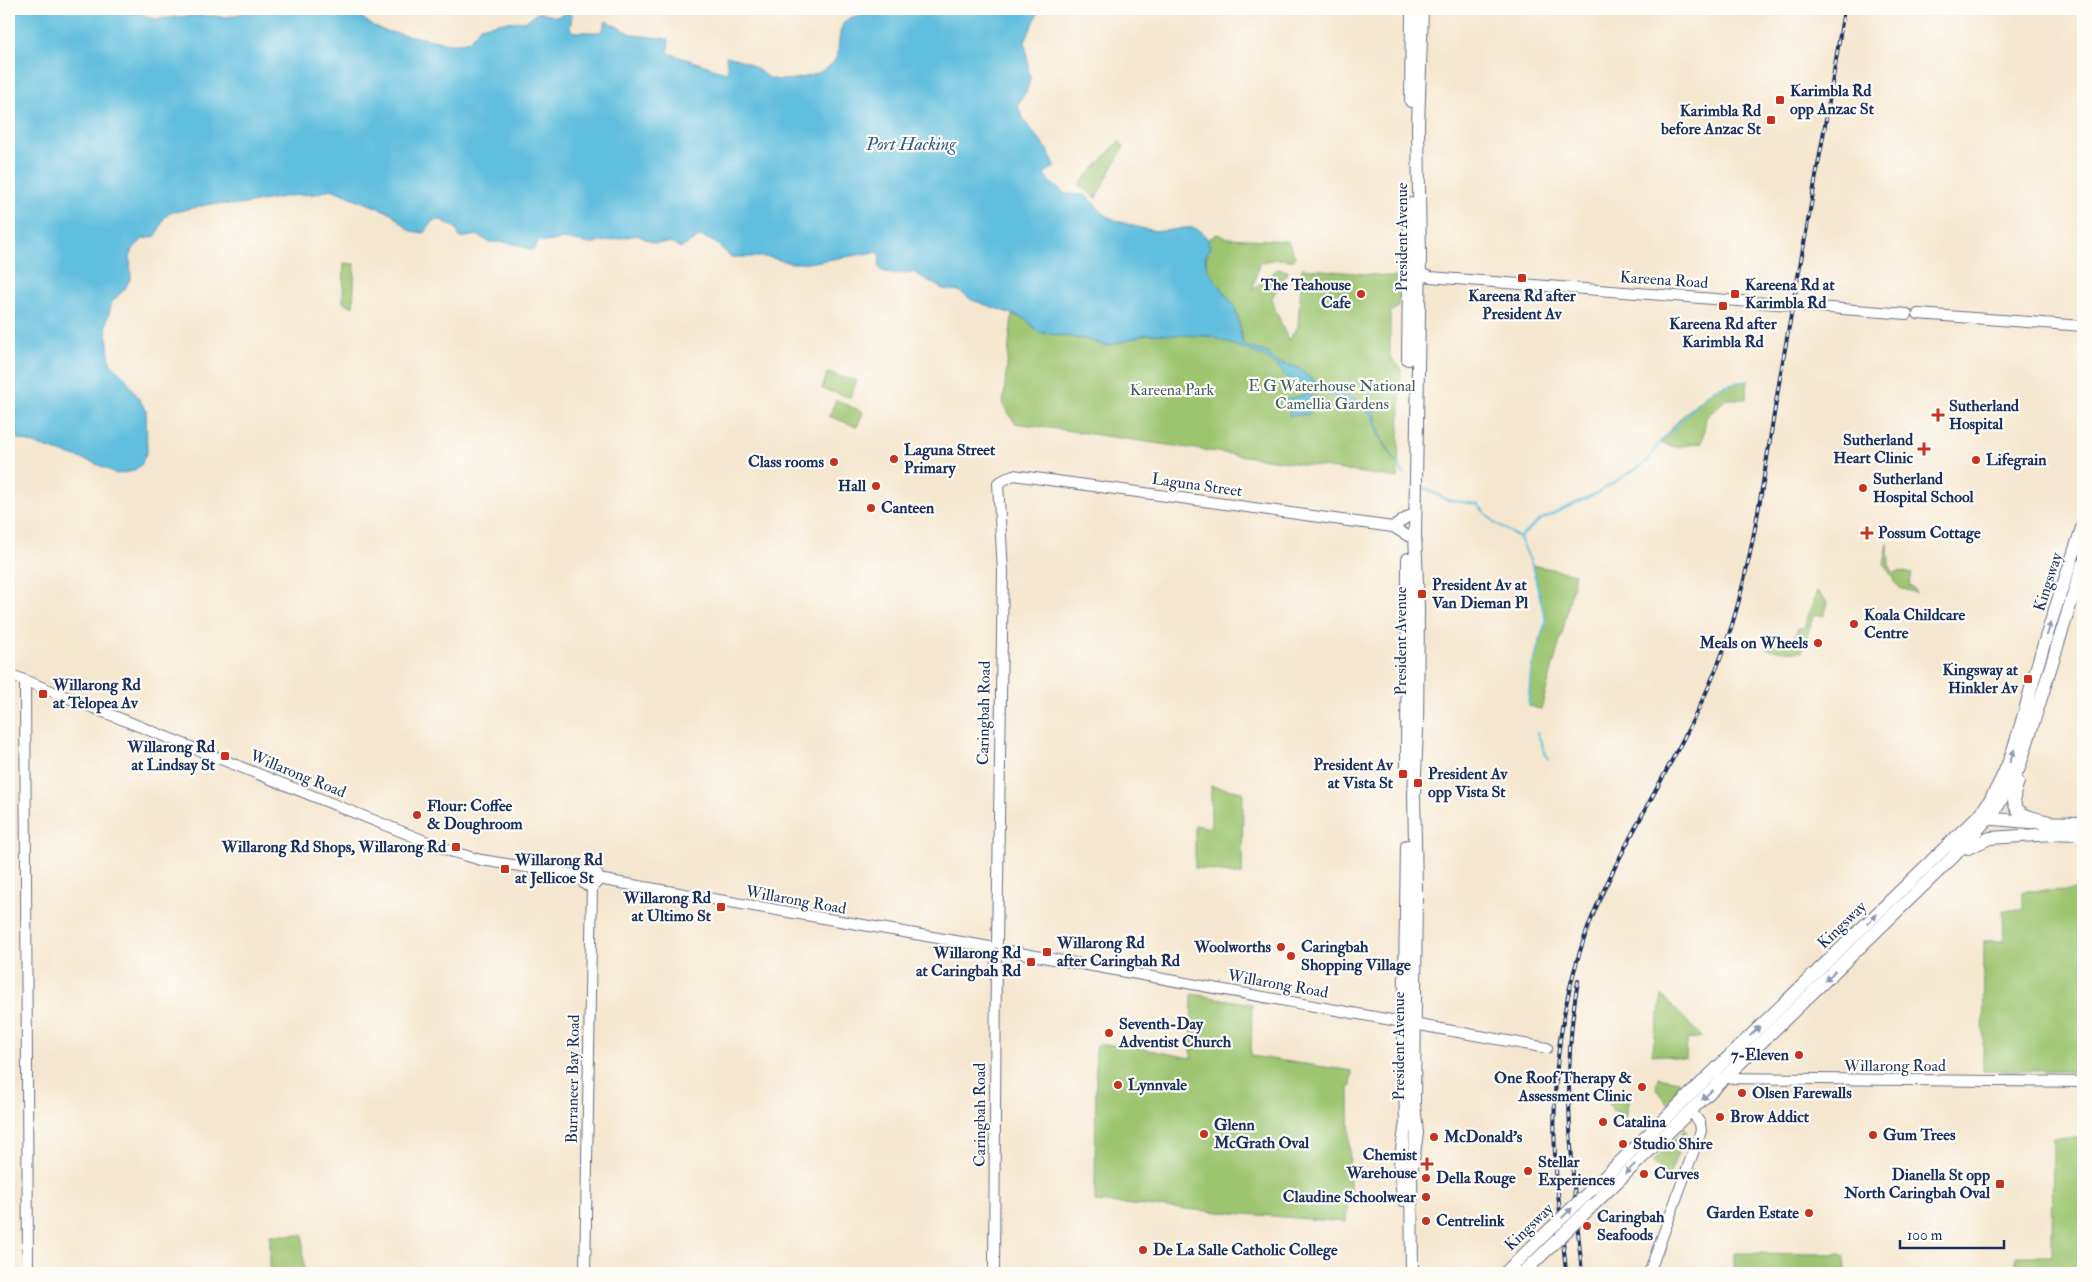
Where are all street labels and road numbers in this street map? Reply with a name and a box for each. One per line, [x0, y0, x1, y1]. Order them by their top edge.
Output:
street label: President Avenue [1392, 182, 1412, 292]
street label: Kareena Road [1619, 267, 1709, 293]
street label: Laguna Street [1150, 469, 1244, 501]
street label: Kingsway [2029, 549, 2067, 614]
street label: President Avenue [1391, 586, 1411, 696]
street label: Caringbah Road [973, 661, 995, 765]
street label: Willarong Road [246, 745, 349, 802]
street label: Willarong Road [743, 881, 848, 919]
street label: Kingsway [1813, 896, 1871, 953]
street label: Willarong Road [1225, 965, 1330, 1003]
street label: President Avenue [1389, 991, 1409, 1101]
street label: Burraneer Bay Road [562, 1014, 584, 1144]
street label: Willarong Road [1843, 1056, 1946, 1076]
street label: Caringbah Road [970, 1063, 990, 1167]
street label: Kingsway [1500, 1198, 1558, 1255]

